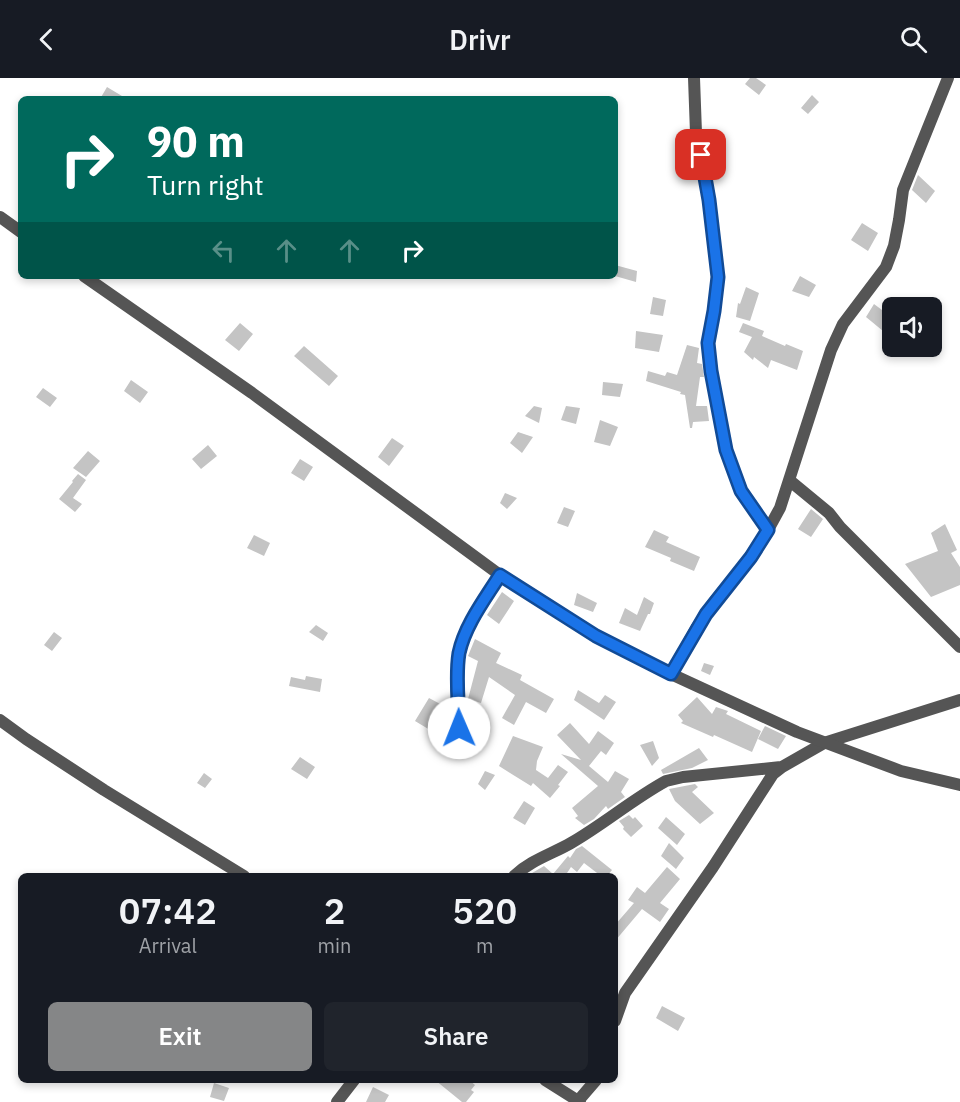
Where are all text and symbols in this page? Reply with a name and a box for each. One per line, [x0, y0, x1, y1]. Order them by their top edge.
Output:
text: Drivr [449, 22, 511, 57]
icon: back [30, 23, 63, 56]
icon: search [897, 23, 930, 56]
text: 90 m [147, 114, 245, 169]
icon: right [48, 120, 126, 198]
pin [675, 129, 726, 180]
icon: arrive [684, 138, 717, 171]
text: Turn right [147, 167, 264, 202]
icon: left [207, 234, 240, 267]
icon: ahead [270, 234, 303, 267]
icon: ahead [333, 234, 366, 267]
icon: right [396, 234, 429, 267]
map controls [882, 297, 942, 357]
button: sound [882, 297, 942, 357]
position arrow [427, 696, 491, 760]
text: 07:42 [119, 887, 217, 934]
text: 2 [324, 887, 345, 934]
text: 520 [452, 887, 517, 934]
text: Arrival [139, 932, 197, 959]
text: min [318, 932, 351, 959]
text: m [476, 932, 493, 959]
button: Exit [48, 1002, 312, 1071]
button: Share [324, 1002, 588, 1071]

